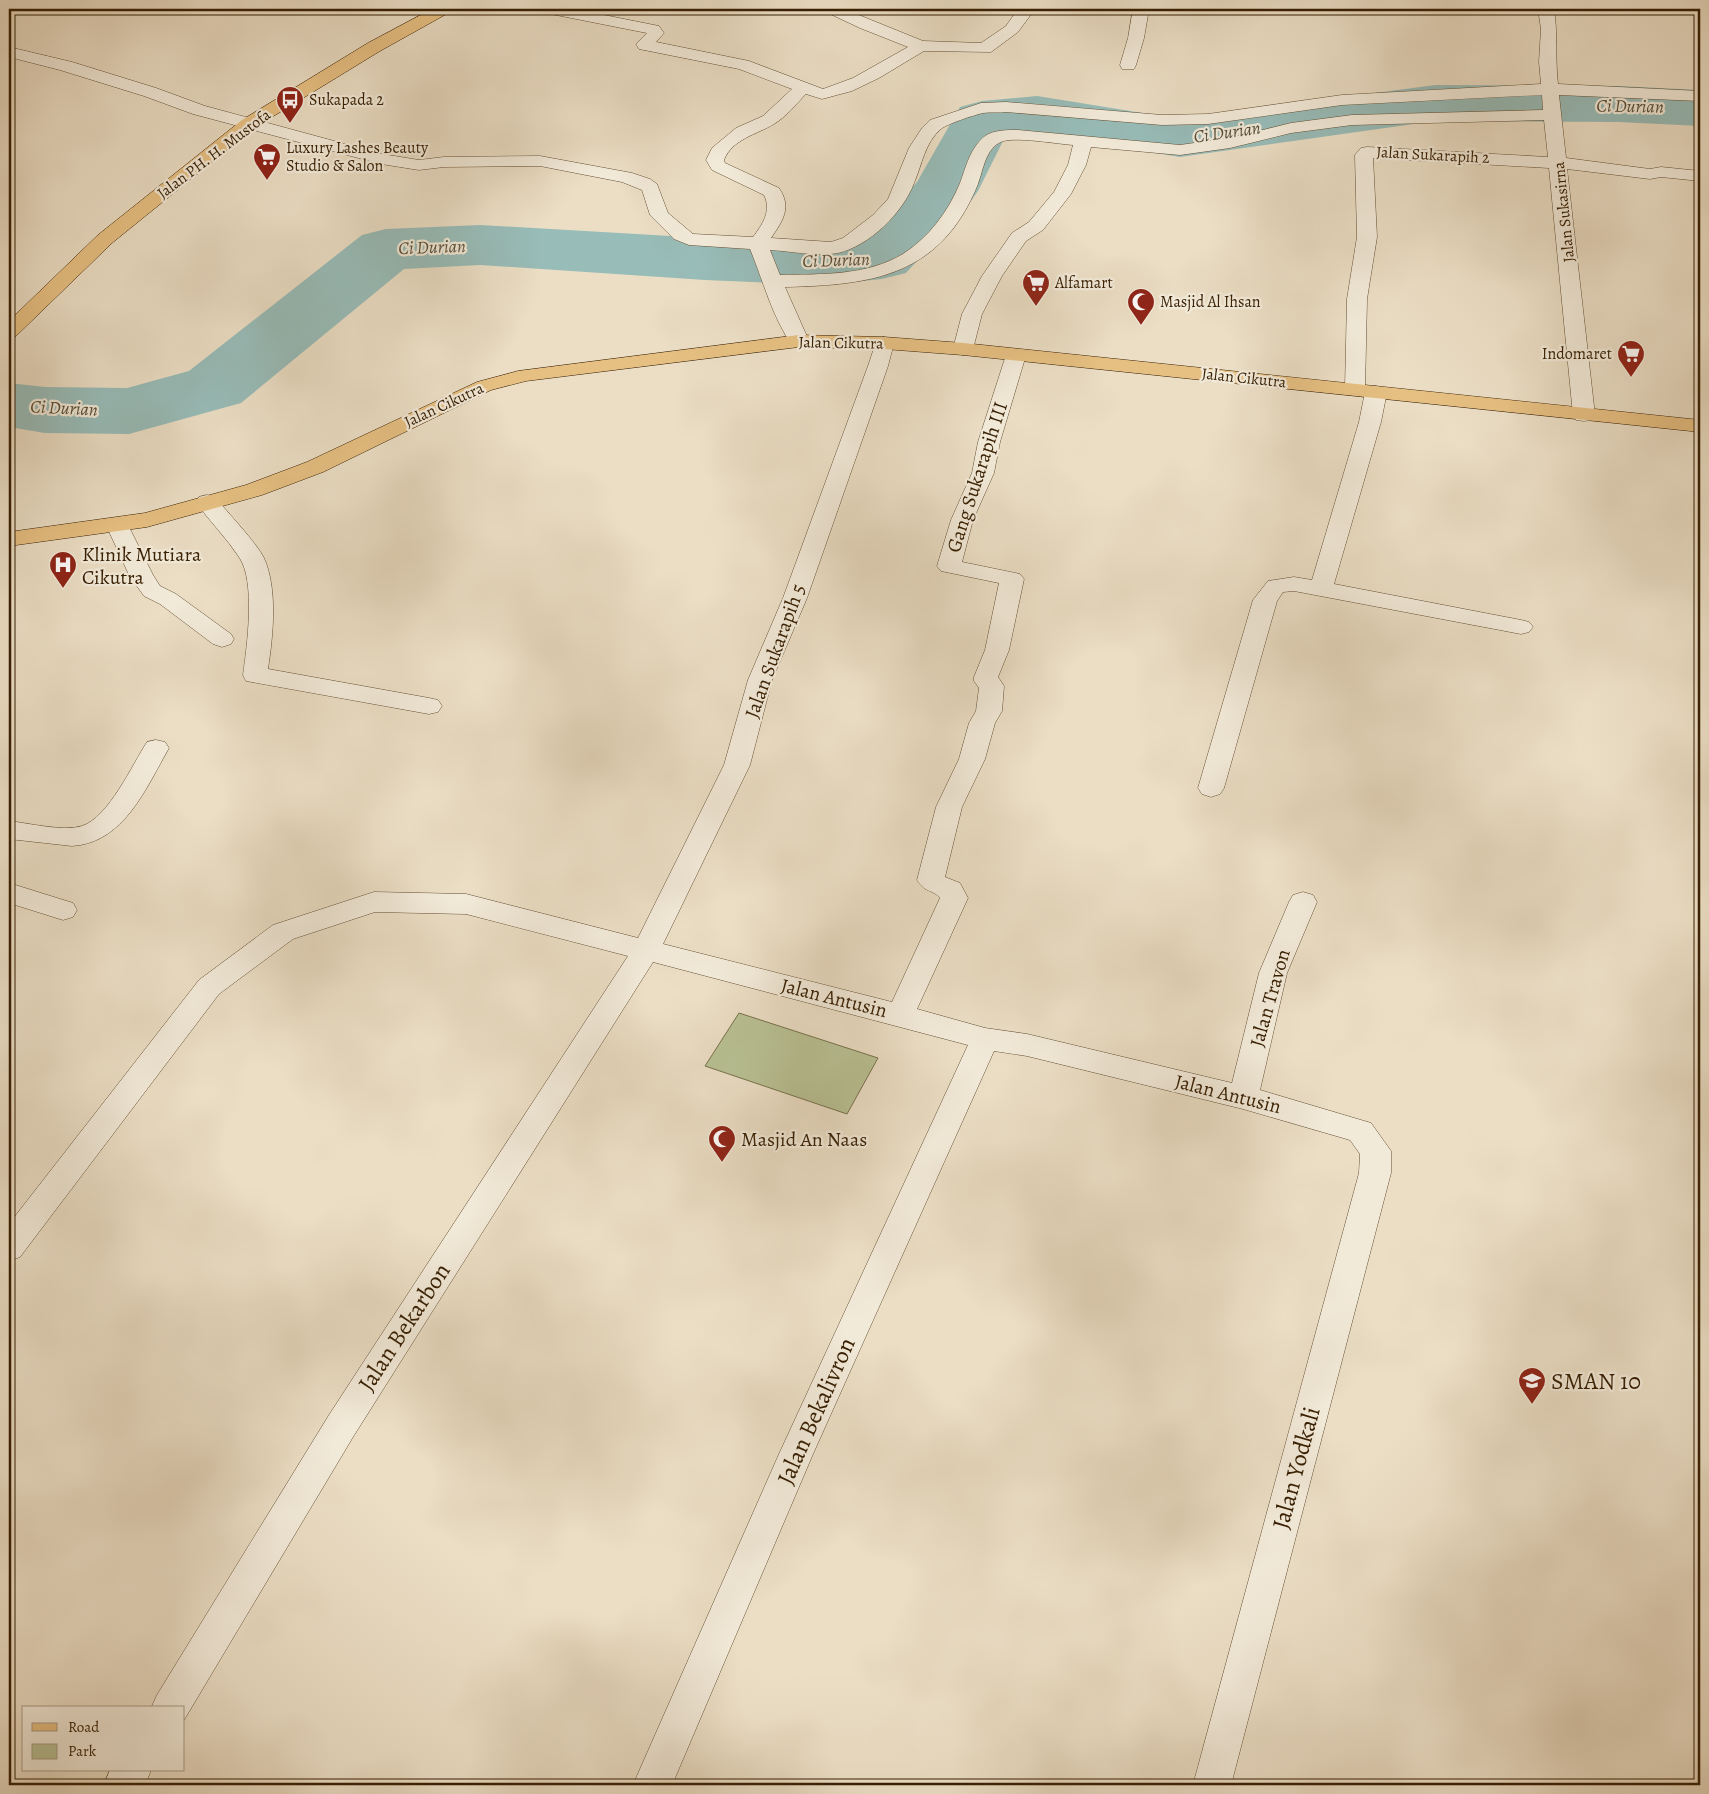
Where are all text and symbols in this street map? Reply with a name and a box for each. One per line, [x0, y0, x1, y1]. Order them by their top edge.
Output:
bus stop icon: Sukapada 2 [275, 85, 305, 124]
place label: Sukapada 2 [309, 89, 384, 111]
water label: Ci Durian [1596, 93, 1664, 119]
street label: Jalan PH. H. Mustofa [153, 104, 276, 204]
water label: Ci Durian [1192, 115, 1262, 149]
place label: Luxury Lashes Beauty Studio & Salon [286, 137, 429, 177]
street label: Jalan Sukarapih 2 [1376, 141, 1491, 169]
supermarket icon: Luxury Lashes Beauty Studio & Salon [252, 142, 282, 181]
street label: Jalan Sukasirna [1548, 160, 1580, 263]
water label: Ci Durian [398, 234, 466, 260]
water label: Ci Durian [802, 247, 870, 273]
supermarket icon: Alfamart [1021, 268, 1051, 307]
place label: Alfamart [1054, 272, 1113, 294]
mosque icon: Masjid Al Ihsan [1126, 287, 1156, 326]
place label: Masjid Al Ihsan [1160, 291, 1261, 313]
street label: Jalan Cikutra [798, 331, 884, 355]
supermarket icon: Indomaret [1616, 339, 1646, 378]
place label: Indomaret [1542, 343, 1612, 365]
street label: Jalan Cikutra [1201, 363, 1288, 393]
street label: Jalan Cikutra [401, 377, 488, 433]
water label: Ci Durian [30, 394, 98, 422]
street label: Gang Sukarapih III [940, 398, 1014, 556]
place label: Klinik Mutiara Cikutra [82, 541, 202, 591]
hospital icon: Klinik Mutiara Cikutra [48, 550, 78, 589]
street label: Jalan Sukarapih 5 [738, 580, 812, 722]
street label: Jalan Travon [1243, 946, 1297, 1050]
street label: Jalan Antusin [778, 972, 890, 1024]
street label: Jalan Antusin [1172, 1068, 1284, 1120]
mosque icon: Masjid An Naas [707, 1124, 737, 1163]
place label: Masjid An Naas [741, 1126, 867, 1153]
street label: Jalan Bekarbon [350, 1257, 458, 1397]
street label: Jalan Bekalivron [769, 1332, 863, 1490]
place label: SMAN 10 [1551, 1365, 1641, 1397]
school or university icon: SMAN 10 [1517, 1366, 1547, 1405]
street label: Jalan Yodkali [1264, 1403, 1328, 1533]
legend [22, 1706, 185, 1772]
text: Road [68, 1717, 100, 1737]
text: Park [68, 1741, 97, 1761]

